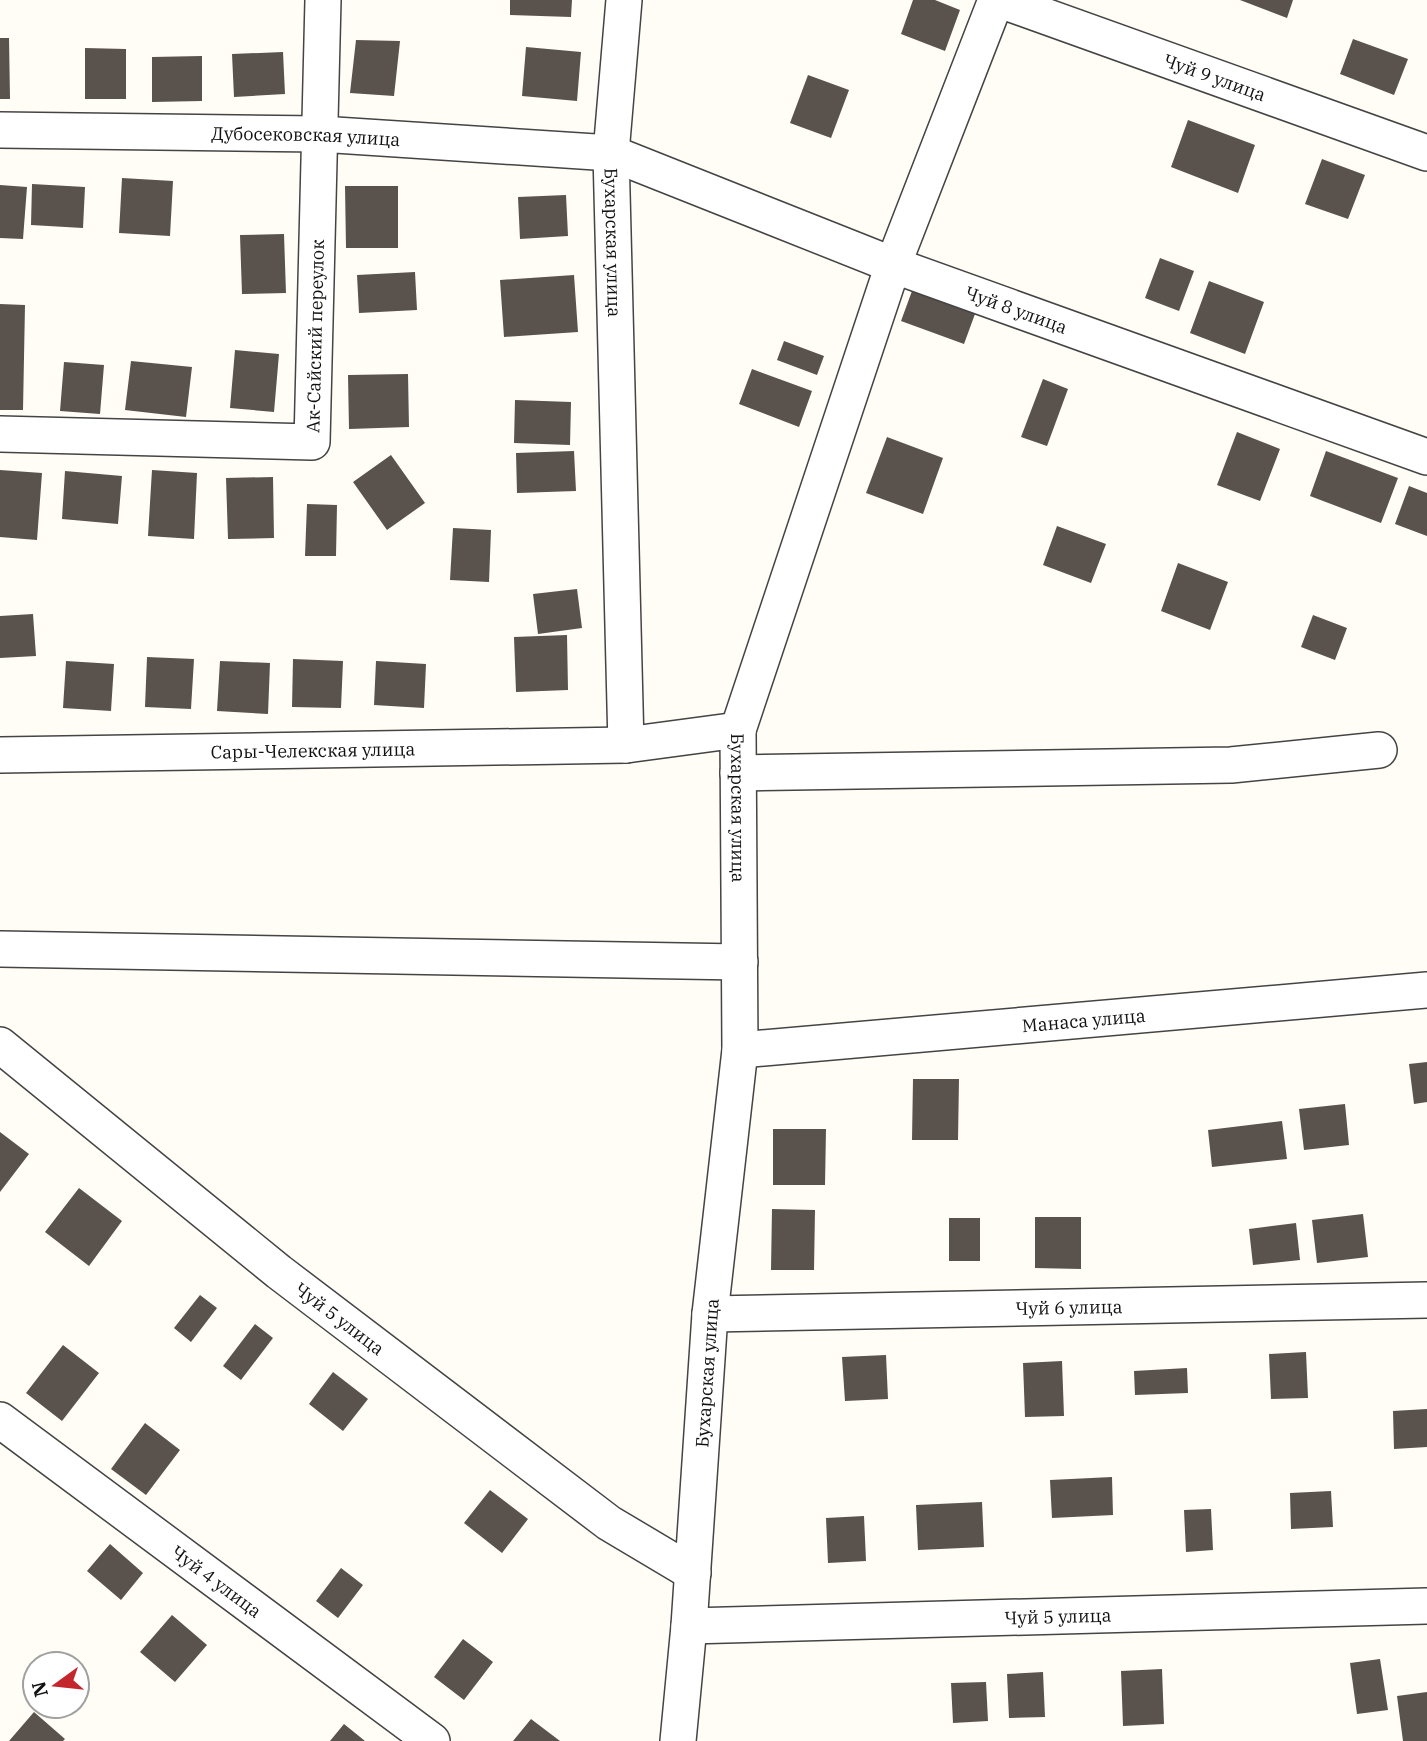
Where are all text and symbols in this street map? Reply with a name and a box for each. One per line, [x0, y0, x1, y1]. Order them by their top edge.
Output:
street label: Чуй 9 улица [1160, 48, 1269, 106]
street label: Дубосековская улица [211, 121, 401, 151]
street label: Бухарская улица [600, 167, 627, 318]
street label: Ак-Сайский переулок [301, 239, 329, 433]
street label: Чуй 8 улица [962, 280, 1071, 338]
street label: Бухарская улица [727, 733, 750, 883]
street label: Сары-Челекская улица [210, 737, 416, 763]
street label: Манаса улица [1021, 1003, 1147, 1037]
street label: Чуй 5 улица [290, 1277, 389, 1360]
street label: Чуй 6 улица [1015, 1294, 1123, 1320]
street label: Бухарская улица [690, 1298, 724, 1448]
street label: Чуй 4 улица [167, 1540, 267, 1622]
street label: Чуй 5 улица [1004, 1603, 1112, 1629]
north arrow [21, 1650, 91, 1720]
text: N [26, 1679, 53, 1700]

